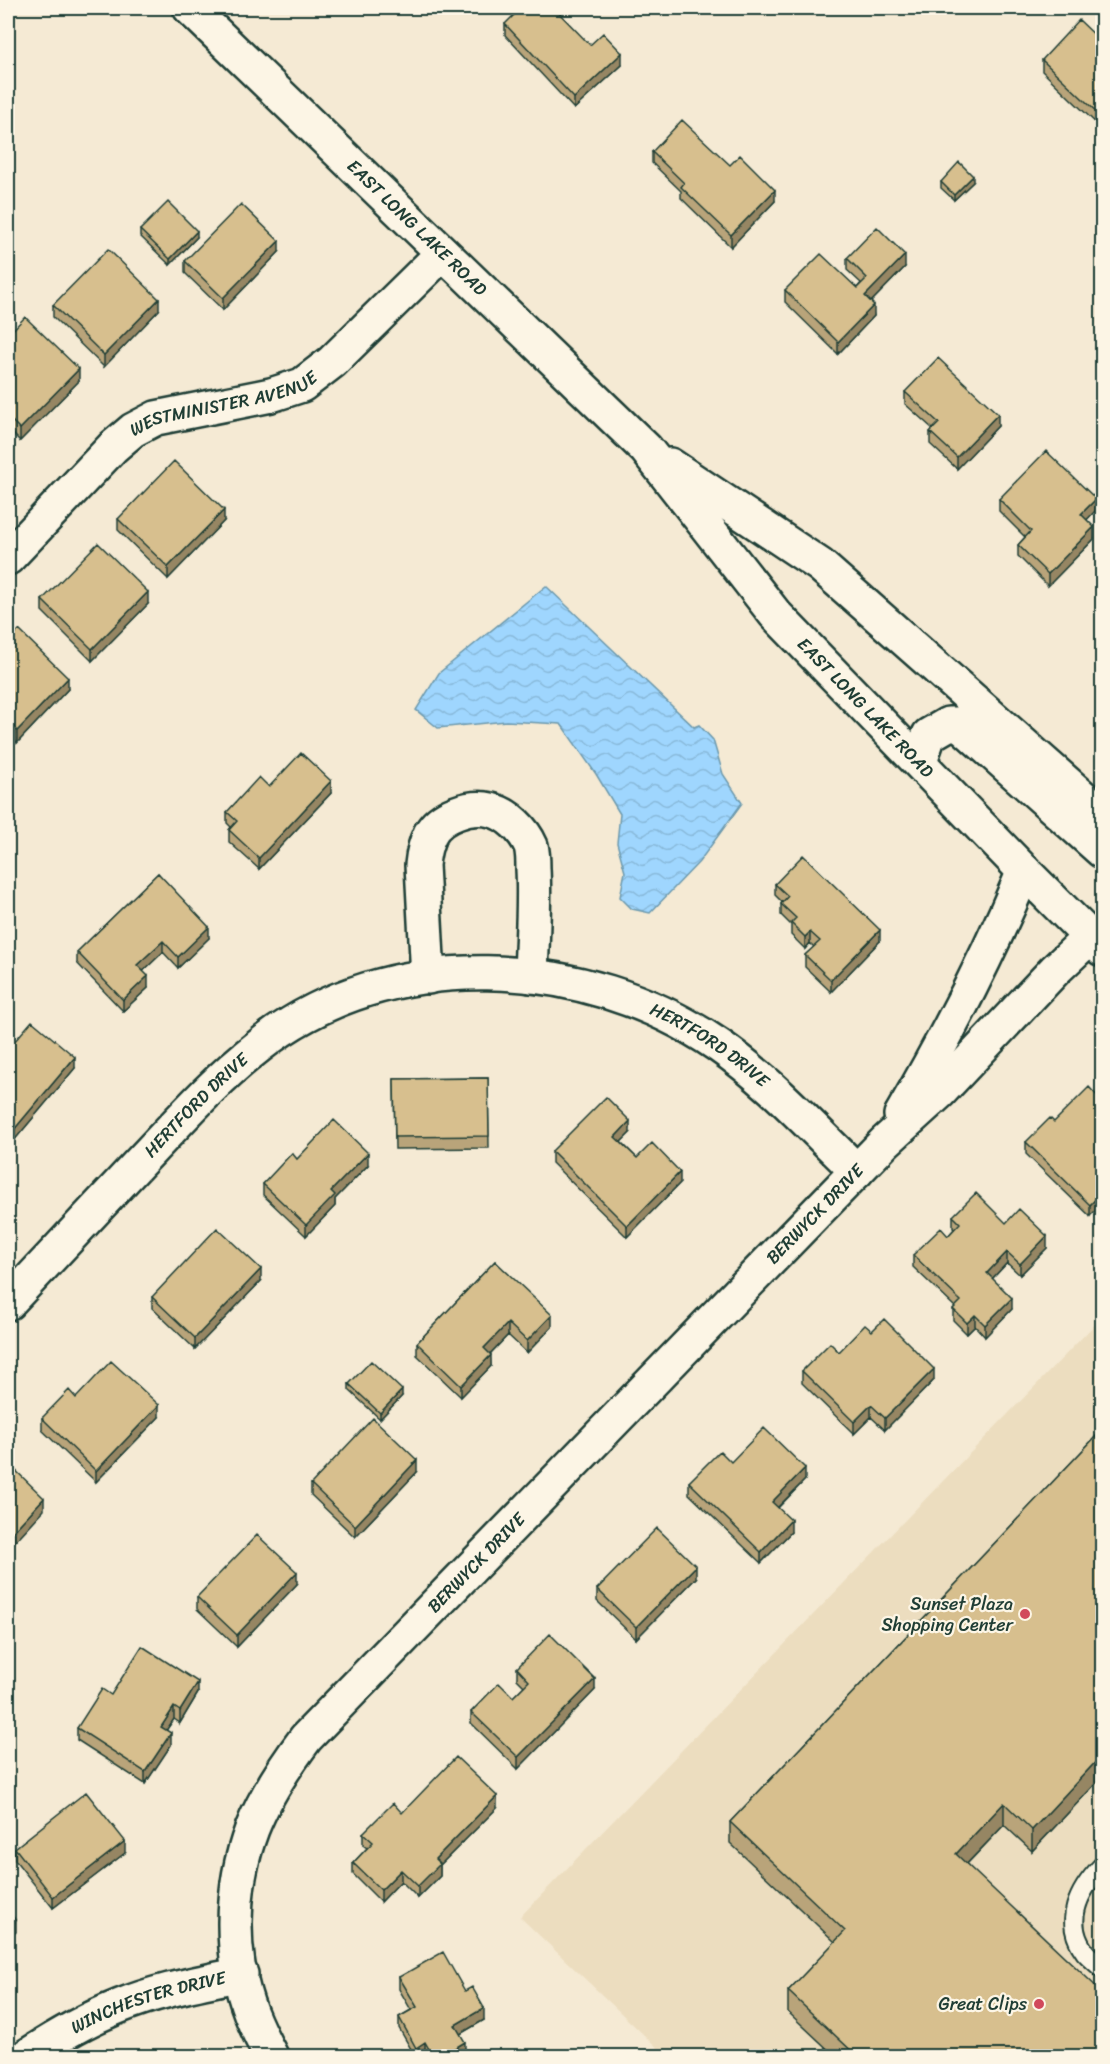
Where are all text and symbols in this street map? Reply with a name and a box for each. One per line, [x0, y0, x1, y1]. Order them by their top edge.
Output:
street label: EAST LONG LAKE ROAD [339, 151, 496, 304]
street label: WESTMINISTER AVENUE [123, 362, 326, 445]
street label: EAST LONG LAKE ROAD [789, 629, 942, 786]
street label: HERTFORD DRIVE [645, 993, 778, 1096]
street label: HERTFORD DRIVE [136, 1044, 257, 1165]
street label: BERWYCK DRIVE [758, 1155, 873, 1272]
street label: BERWYCK DRIVE [419, 1504, 534, 1621]
place label: Sunset Plaza Shopping Center [881, 1588, 1015, 1641]
marker: Sunset Plaza Shopping Center [1018, 1607, 1032, 1621]
street label: WINCHESTER DRIVE [65, 1961, 230, 2043]
place label: Great Clips [938, 1988, 1028, 2020]
marker: Great Clips [1032, 1997, 1046, 2011]

